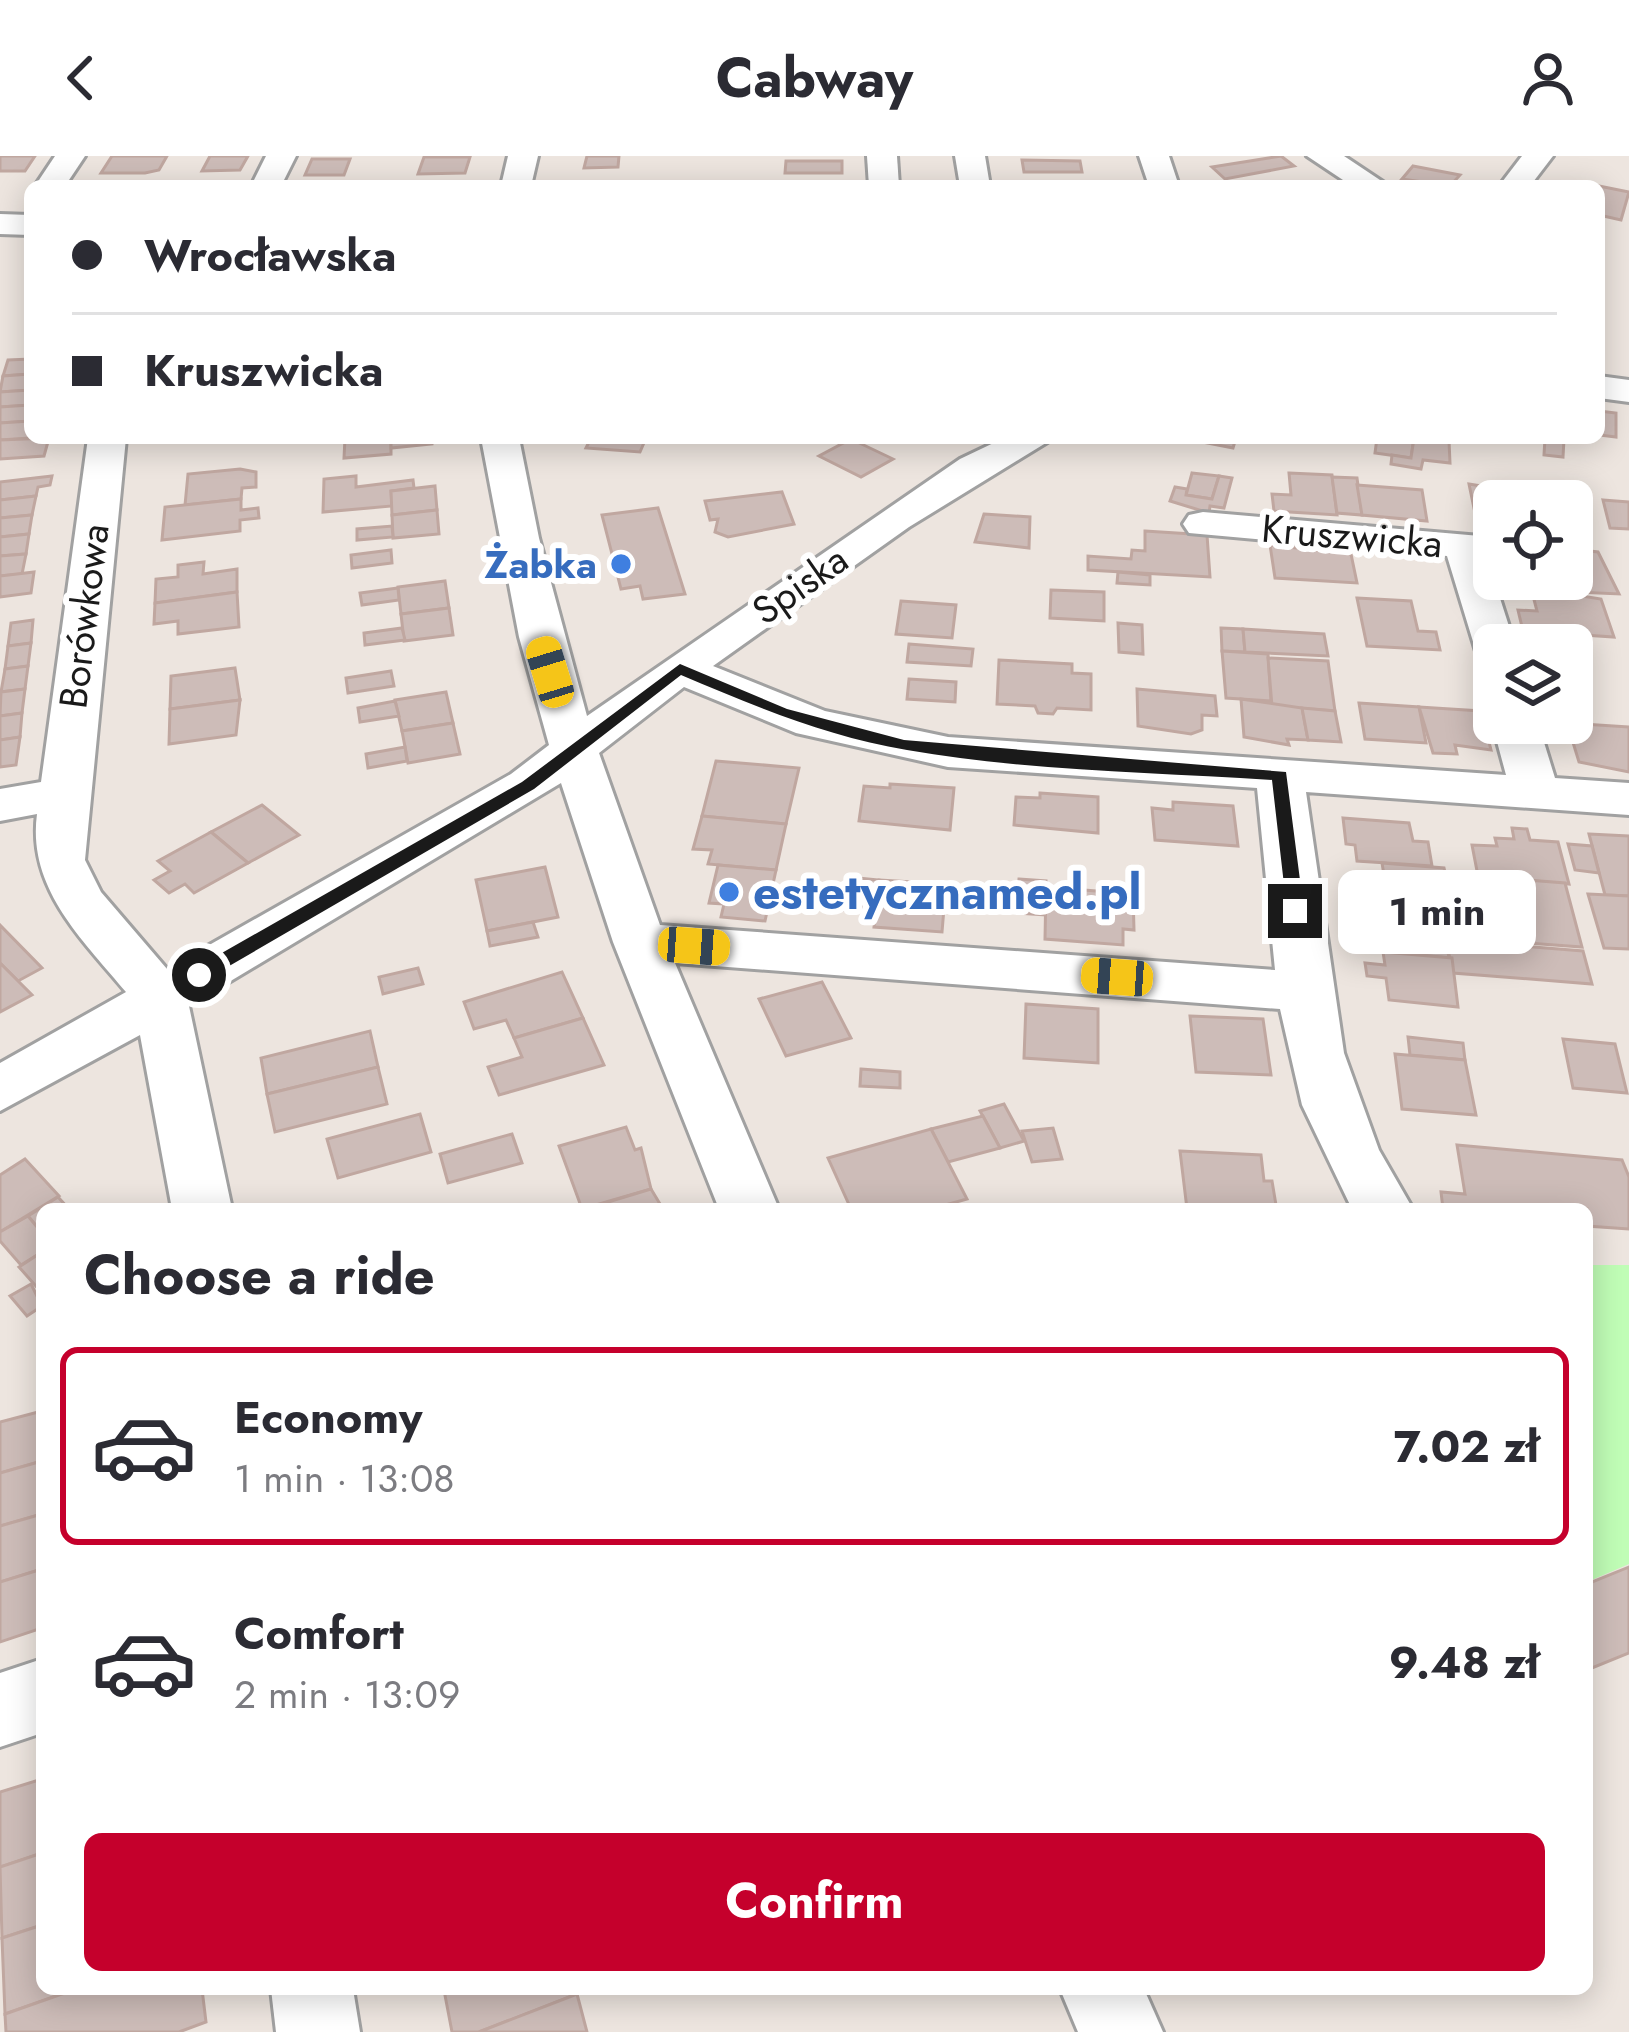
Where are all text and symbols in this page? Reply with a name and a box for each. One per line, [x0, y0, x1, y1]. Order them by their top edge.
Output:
text: Cabway [716, 39, 913, 117]
icon: back [48, 45, 114, 111]
icon: person [1515, 45, 1581, 111]
text: Wrocławska [144, 223, 397, 288]
text: Kruszwicka [144, 338, 384, 403]
map controls [1473, 480, 1593, 744]
button: locate [1473, 480, 1593, 600]
street label: Kruszwicka [1259, 500, 1445, 572]
street label: Borówkowa [44, 520, 124, 712]
street label: Spiska [740, 531, 860, 639]
place label: Żabka [484, 536, 597, 593]
marker: Żabka [608, 551, 634, 577]
button: layers [1473, 624, 1593, 744]
car [522, 632, 578, 712]
place label: estetycznamed.pl [753, 858, 1141, 927]
callout: 1 min [1337, 869, 1535, 953]
marker: estetycznamed.pl [716, 879, 742, 905]
text: 1 min [1389, 883, 1485, 940]
route end [1268, 884, 1322, 938]
car [657, 926, 731, 966]
route start [172, 948, 226, 1002]
car [1080, 957, 1154, 997]
text: Choose a ride [84, 1236, 435, 1314]
text: Economy [234, 1385, 422, 1450]
icon: car [90, 1392, 198, 1500]
text: 7.02 zł [1393, 1414, 1539, 1479]
text: 1 min · 13:08 [234, 1450, 455, 1507]
text: Comfort [234, 1601, 404, 1666]
icon: car [90, 1608, 198, 1716]
text: 9.48 zł [1389, 1630, 1539, 1695]
text: 2 min · 13:09 [234, 1666, 460, 1723]
button: Confirm [84, 1833, 1545, 1971]

